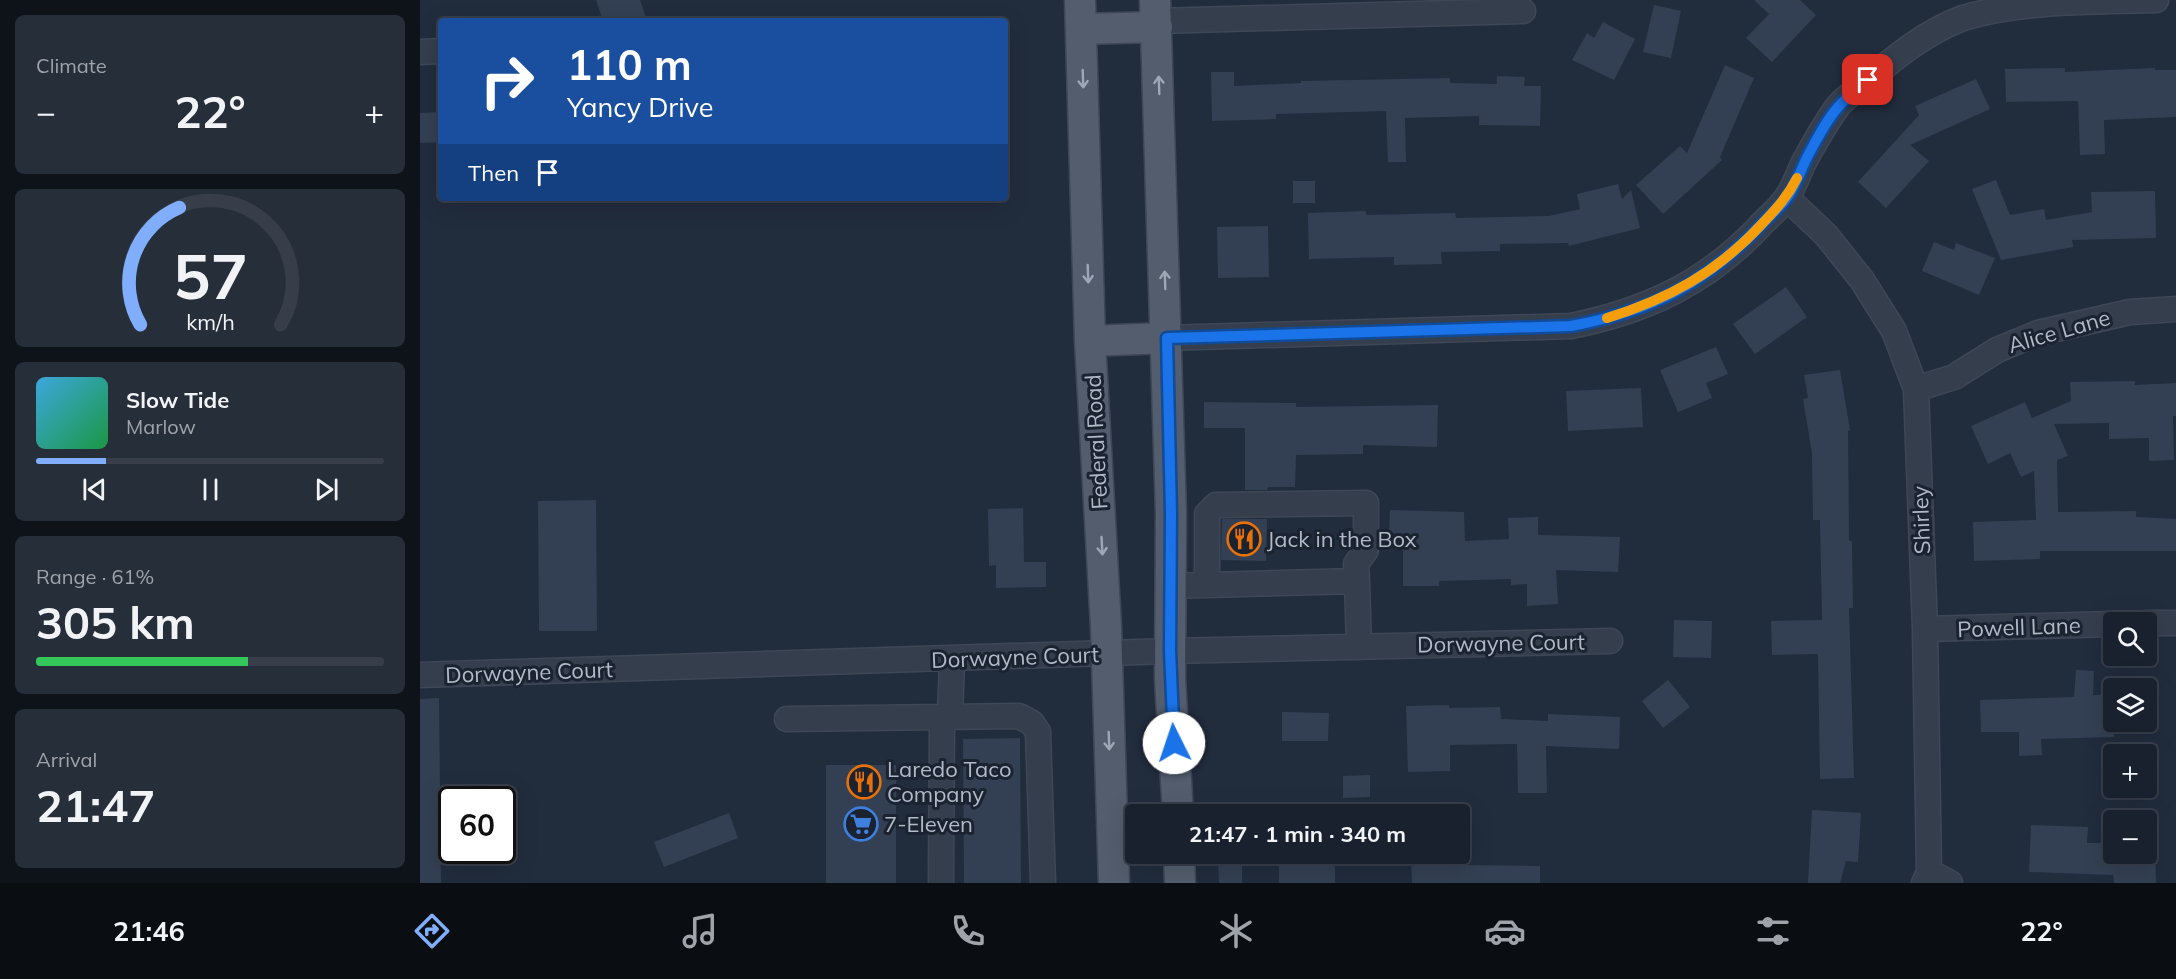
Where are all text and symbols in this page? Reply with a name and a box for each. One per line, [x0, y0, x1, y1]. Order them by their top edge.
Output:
text: 110 m [567, 38, 692, 91]
icon: right [468, 42, 546, 120]
text: Climate [36, 53, 107, 78]
pin [1842, 54, 1893, 105]
icon: arrive [1851, 63, 1884, 96]
one-way arrow [1077, 69, 1089, 89]
one-way arrow [1153, 75, 1164, 95]
text: 22° [174, 83, 246, 139]
text: Yancy Drive [567, 90, 713, 124]
text: − [36, 91, 56, 132]
text: + [364, 91, 384, 132]
icon: arrive [531, 156, 564, 189]
text: Then [468, 159, 519, 187]
text: 57 [173, 236, 247, 315]
one-way arrow [1083, 264, 1094, 284]
one-way arrow [1159, 270, 1170, 290]
street label: Alice Lane [2005, 303, 2113, 359]
text: km/h [186, 308, 234, 335]
street label: Federal Road [1078, 374, 1114, 510]
text: Slow Tide [126, 386, 229, 414]
text: Marlow [126, 414, 196, 439]
icon: previous [78, 473, 111, 506]
icon: pause [194, 473, 227, 506]
icon: next [310, 473, 343, 506]
street label: Shirley [1906, 485, 1936, 555]
restaurant icon: Jack in the Box [1226, 521, 1262, 557]
place label: Jack in the Box [1267, 525, 1417, 553]
one-way arrow [1096, 536, 1107, 556]
text: Range · 61% [36, 564, 154, 589]
text: 305 km [36, 594, 195, 650]
street label: Powell Lane [1957, 611, 2081, 643]
map controls [2103, 612, 2157, 864]
button: search [2103, 612, 2157, 666]
street label: Dorwayne Court [1417, 628, 1585, 658]
street label: Dorwayne Court [931, 640, 1100, 674]
street label: Dorwayne Court [445, 655, 614, 689]
button: layers [2103, 678, 2157, 732]
position arrow [1142, 711, 1206, 775]
one-way arrow [1104, 731, 1115, 751]
button: + [2103, 744, 2157, 798]
text: Arrival [36, 747, 97, 772]
place label: Laredo Taco Company [887, 755, 1012, 808]
restaurant icon: Laredo Taco Company [846, 764, 882, 800]
text: 21:47 [36, 777, 155, 833]
speed limit sign: 60 [438, 786, 516, 864]
supermarket icon: 7-Eleven [843, 806, 879, 842]
place label: 7-Eleven [884, 810, 973, 838]
button: − [2103, 810, 2157, 864]
text: 21:47 · 1 min · 340 m [1189, 820, 1406, 848]
icon: directions [411, 910, 453, 952]
icon: music [679, 910, 721, 952]
icon: phone [947, 910, 989, 952]
icon: climate [1215, 910, 1257, 952]
icon: car [1484, 910, 1526, 952]
icon: filters [1752, 910, 1794, 952]
text: 21:46 [113, 914, 185, 948]
text: 22° [2020, 914, 2063, 948]

